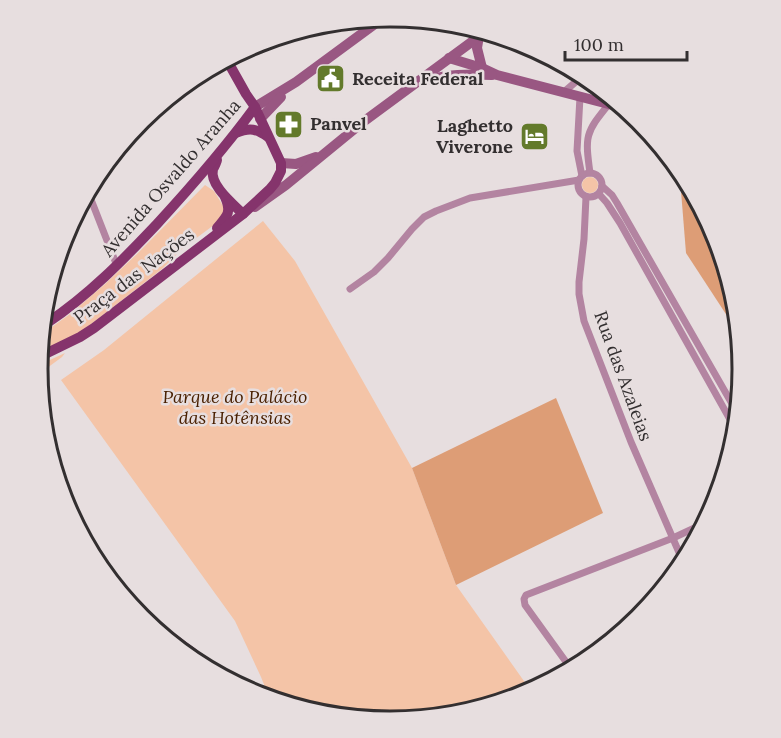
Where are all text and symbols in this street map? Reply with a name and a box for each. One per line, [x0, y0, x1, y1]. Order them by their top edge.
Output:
scale bar [565, 24, 686, 62]
text: 100 m [574, 33, 624, 56]
public building icon: Receita Federal [315, 63, 347, 95]
place label: Receita Federal [352, 67, 484, 90]
street label: Avenida Osvaldo Aranha [95, 94, 245, 262]
pharmacy icon: Panvel [273, 108, 305, 140]
place label: Panvel [310, 112, 367, 135]
place label: Laghetto Viverone [436, 114, 513, 158]
hotel icon: Laghetto Viverone [518, 120, 550, 152]
street label: Praça das Nações [69, 223, 199, 329]
street label: Rua das Azaleias [589, 308, 658, 444]
park label: Parque do Palácio das Hotênsias [163, 385, 307, 429]

